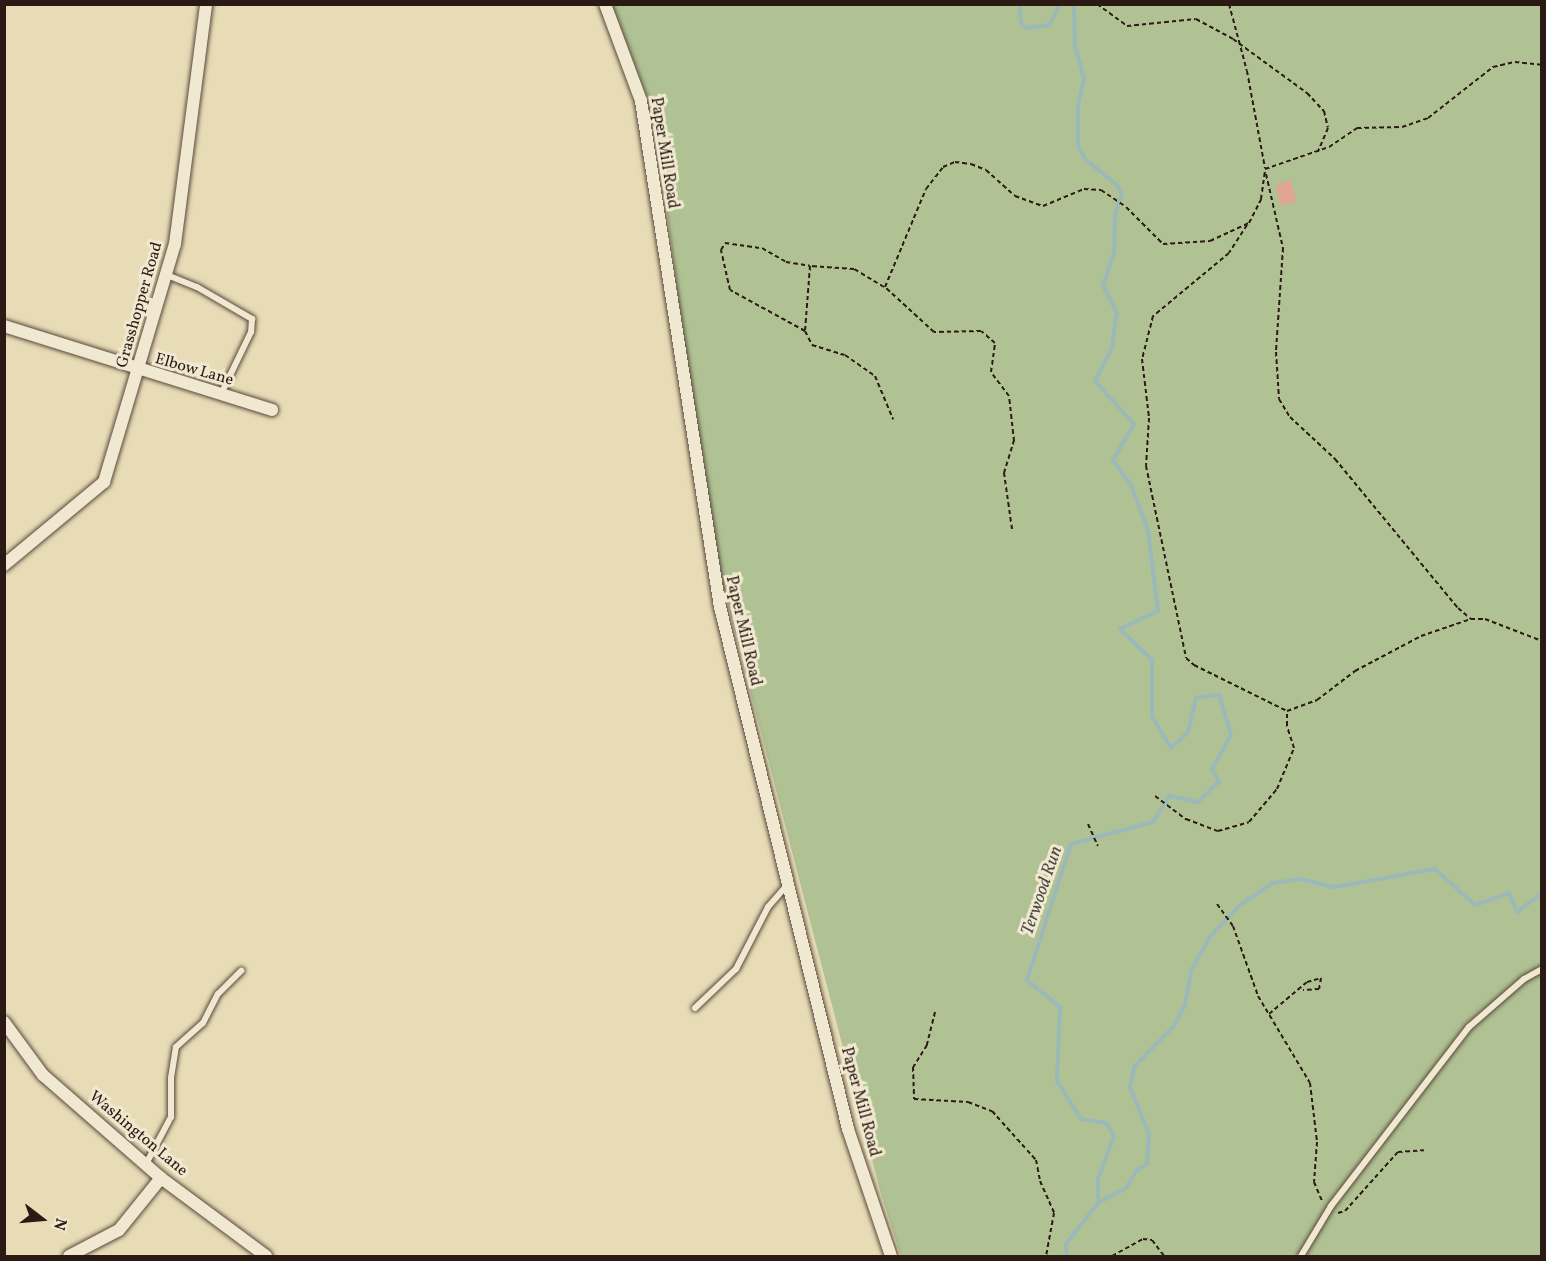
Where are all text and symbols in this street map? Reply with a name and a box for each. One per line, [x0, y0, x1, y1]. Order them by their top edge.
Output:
street label: Paper Mill Road [646, 96, 682, 210]
street label: Grasshopper Road [113, 240, 167, 370]
street label: Elbow Lane [152, 350, 236, 390]
street label: Paper Mill Road [721, 574, 765, 688]
water label: Terwood Run [1018, 844, 1068, 938]
street label: Paper Mill Road [836, 1045, 884, 1159]
street label: Washington Lane [85, 1087, 191, 1181]
north arrow [12, 1189, 72, 1249]
text: N [47, 1215, 71, 1233]

